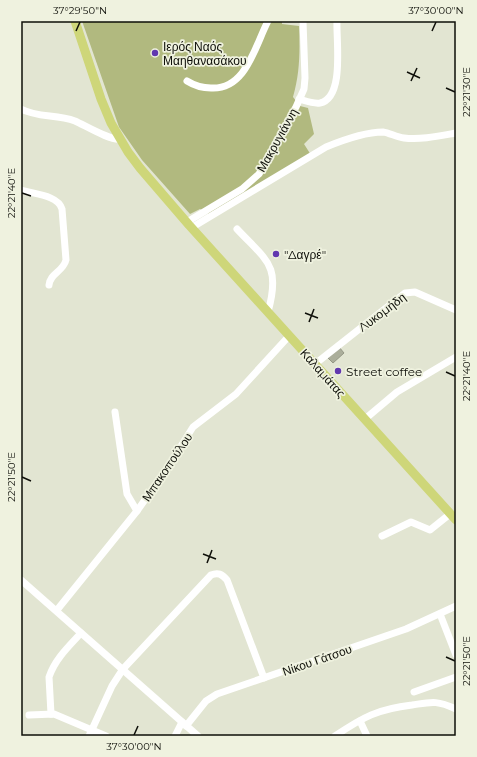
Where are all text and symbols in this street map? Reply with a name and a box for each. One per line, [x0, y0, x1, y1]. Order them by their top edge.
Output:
text: 37°29'50"N [53, 4, 107, 17]
text: 37°30'00"N [408, 4, 464, 17]
place label: Ιερός Ναός Μαηθανασάκου [163, 39, 247, 68]
marker: Ιερός Ναός Μαηθανασάκου [150, 48, 160, 58]
text: 22°21'30"E [460, 67, 473, 117]
street label: Μακρυγιάννη [253, 105, 301, 175]
text: 22°21'40"E [5, 167, 18, 218]
place label: "Δαγρέ" [284, 247, 326, 262]
marker: "Δαγρέ" [271, 249, 281, 259]
street label: Λυκομήδη [355, 289, 409, 335]
street label: Καλαμάτας [297, 345, 349, 401]
text: 22°21'40"E [460, 350, 473, 401]
place label: Street coffee [346, 364, 422, 379]
marker: Street coffee [333, 366, 343, 376]
street label: Μπακοπούλου [138, 430, 196, 504]
text: 22°21'50"E [5, 452, 18, 502]
text: 22°21'50"E [460, 636, 473, 686]
street label: Νίκου Γάτσου [280, 641, 354, 679]
text: 37°30'00"N [106, 740, 162, 753]

